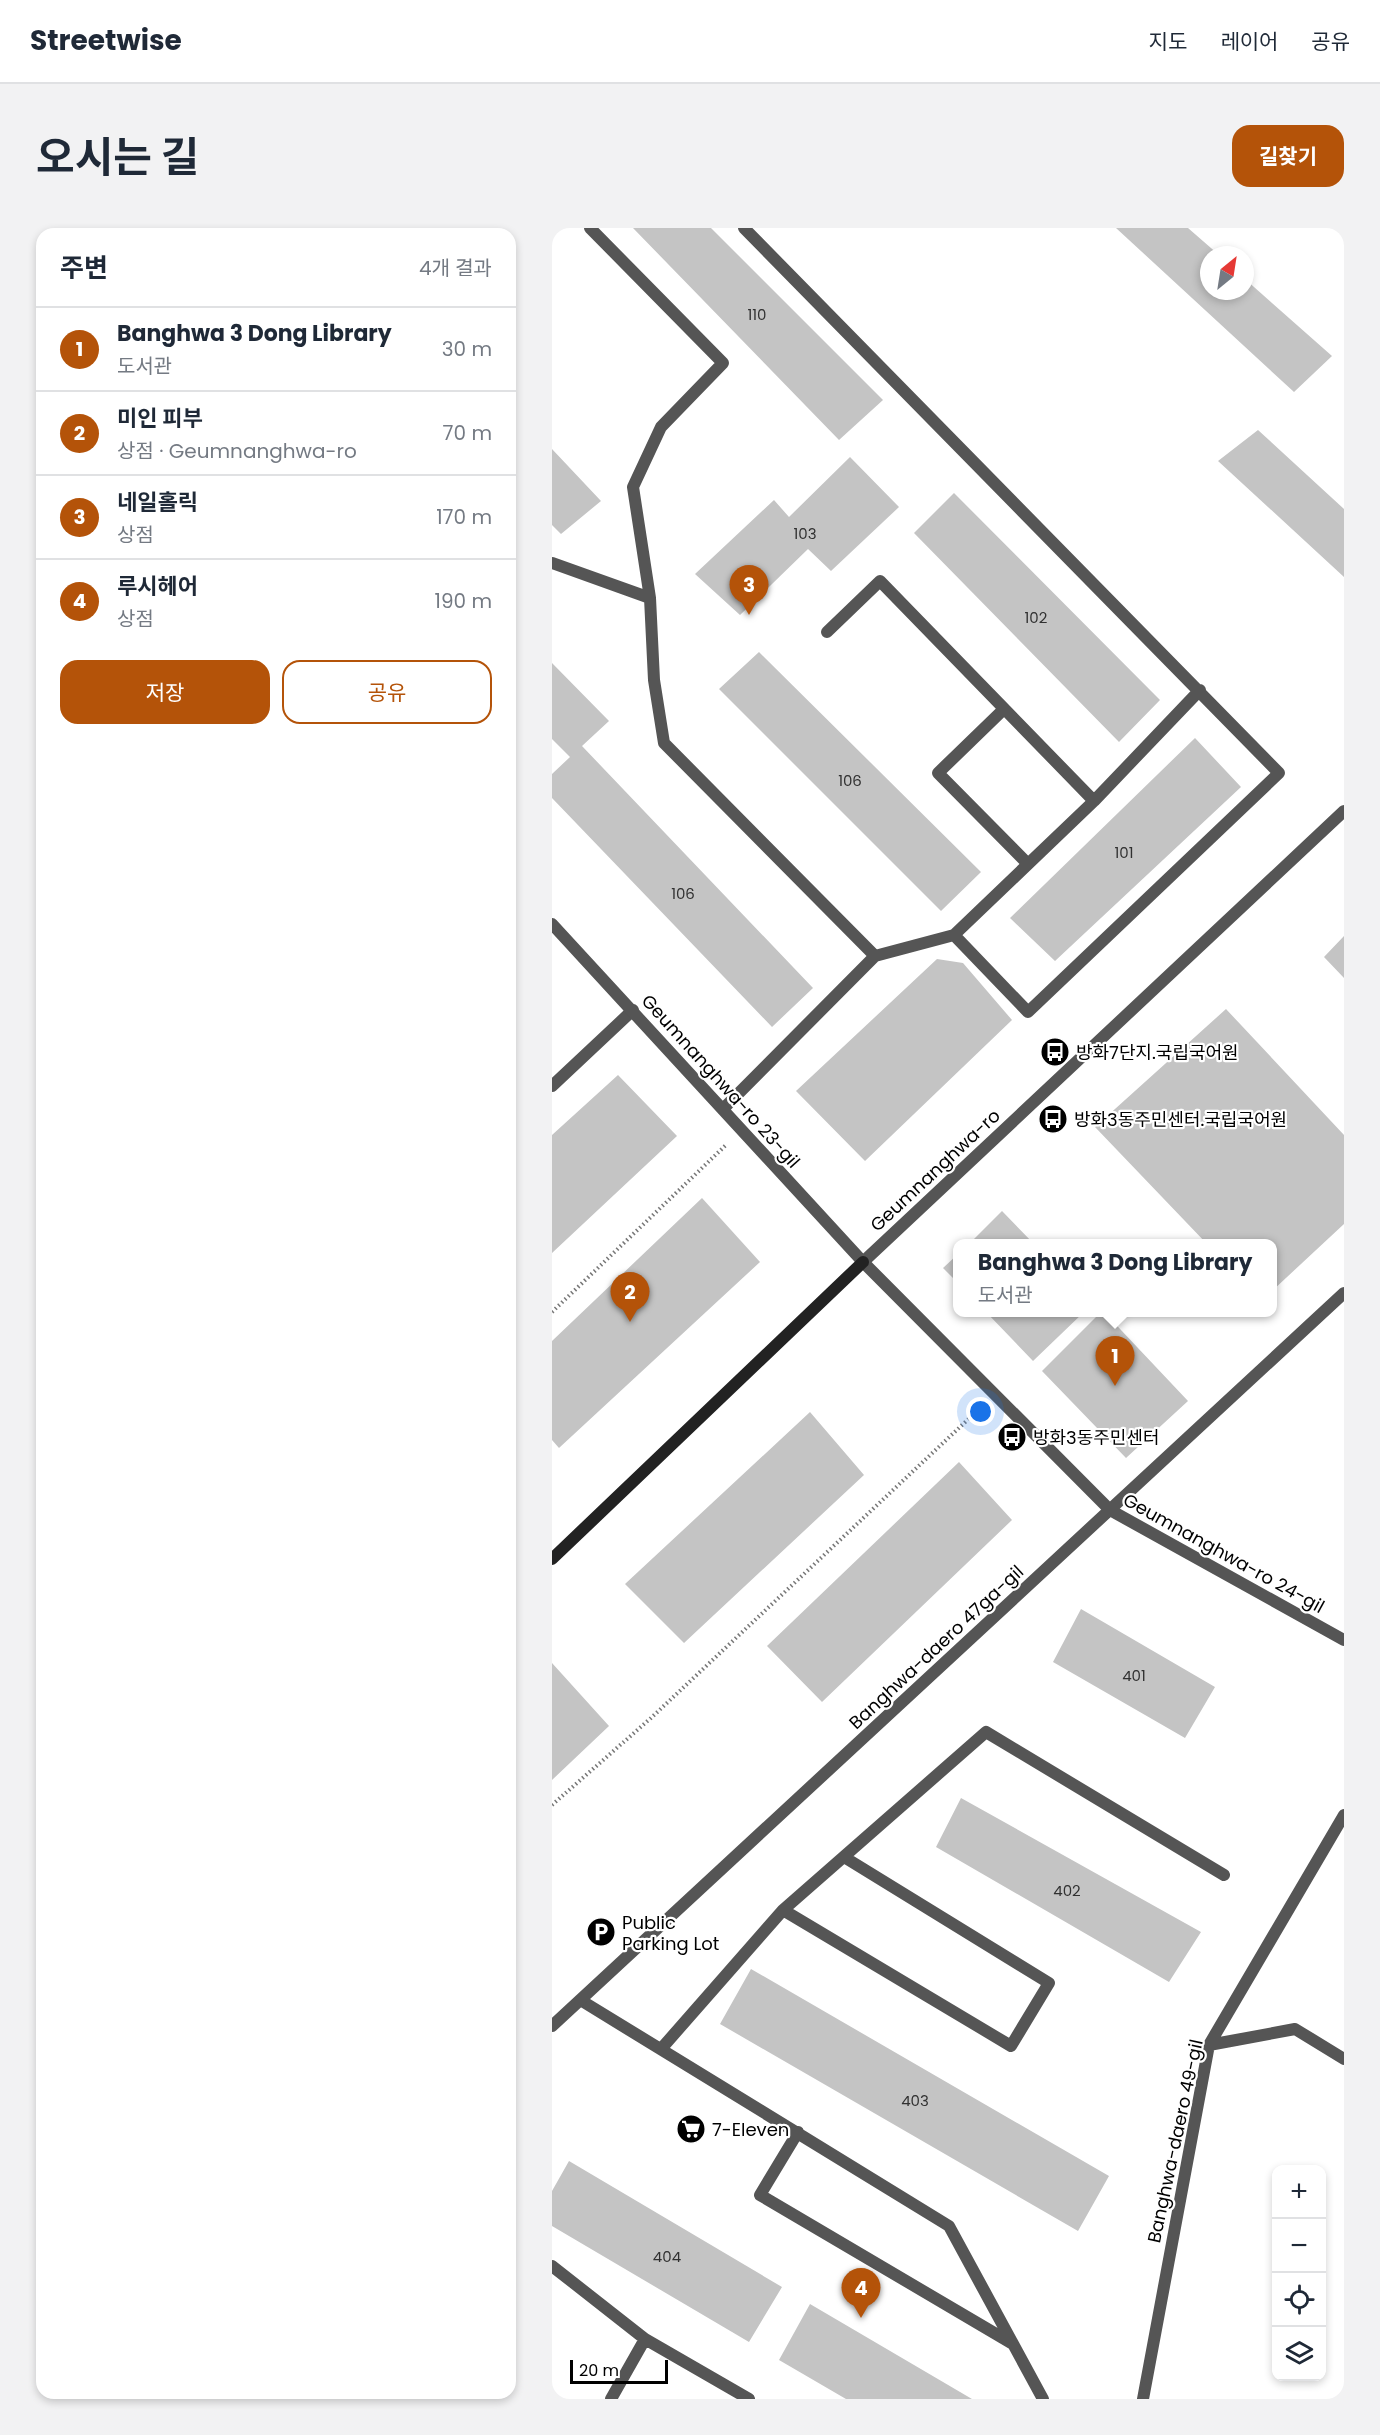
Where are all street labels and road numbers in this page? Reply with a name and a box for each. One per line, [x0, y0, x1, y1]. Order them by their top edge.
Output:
street label: Geumnanghwa-ro 23-gil [636, 989, 806, 1173]
street label: Geumnanghwa-ro [865, 1103, 1005, 1237]
street label: Geumnanghwa-ro 24-gil [1119, 1487, 1329, 1619]
street label: Banghwa-daero 47ga-gil [843, 1559, 1029, 1735]
street label: Banghwa-daero 49-gil [1141, 2037, 1209, 2245]

